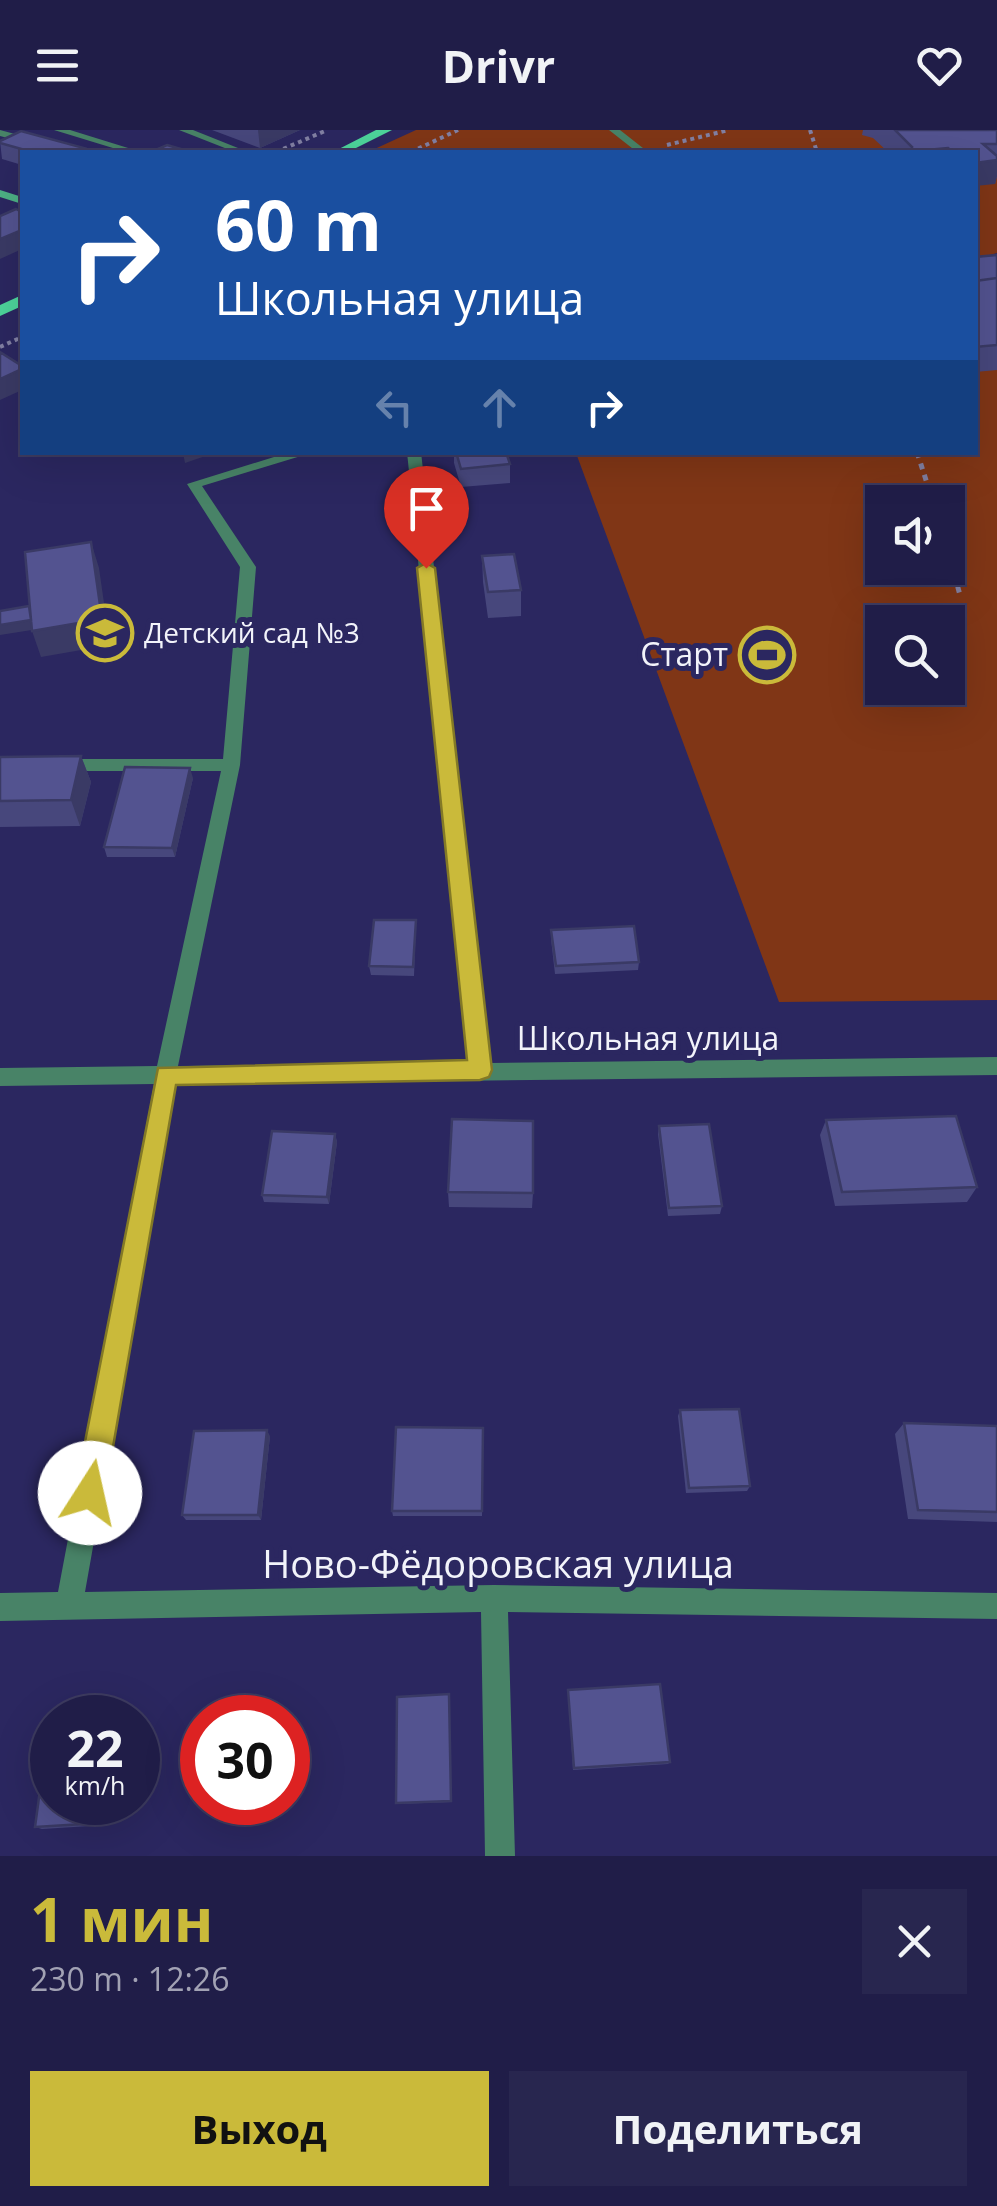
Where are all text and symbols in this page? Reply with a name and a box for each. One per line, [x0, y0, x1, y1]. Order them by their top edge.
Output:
text: Drivr [442, 35, 555, 96]
icon: menu [30, 38, 85, 93]
icon: heart [912, 38, 967, 93]
text: 60 m [215, 176, 382, 272]
icon: right [50, 190, 180, 320]
text: Школьная улица [215, 267, 584, 328]
icon: left [367, 380, 422, 435]
icon: ahead [472, 380, 527, 435]
icon: right [577, 380, 632, 435]
pin [384, 466, 469, 569]
icon: arrive [399, 481, 454, 536]
map controls [865, 485, 965, 705]
button: sound [865, 485, 965, 585]
school or university icon: Детский сад №3 [75, 603, 135, 663]
button: search [865, 605, 965, 705]
place label: Детский сад №3 [144, 613, 360, 651]
sports icon: Старт [737, 625, 797, 685]
place label: Старт [640, 632, 728, 675]
street label: Школьная улица [517, 1016, 779, 1059]
position arrow [38, 1441, 142, 1545]
street label: Ново-Фёдоровская улица [262, 1537, 734, 1589]
speed limit sign: 30 [180, 1695, 310, 1825]
text: 22 [66, 1714, 124, 1782]
text: km/h [65, 1768, 125, 1802]
text: 1 мин [30, 1878, 214, 1960]
button: close [862, 1889, 967, 1994]
text: 230 m · 12:26 [30, 1957, 229, 2000]
button: Выход [30, 2071, 489, 2186]
button: Поделиться [509, 2071, 967, 2186]

